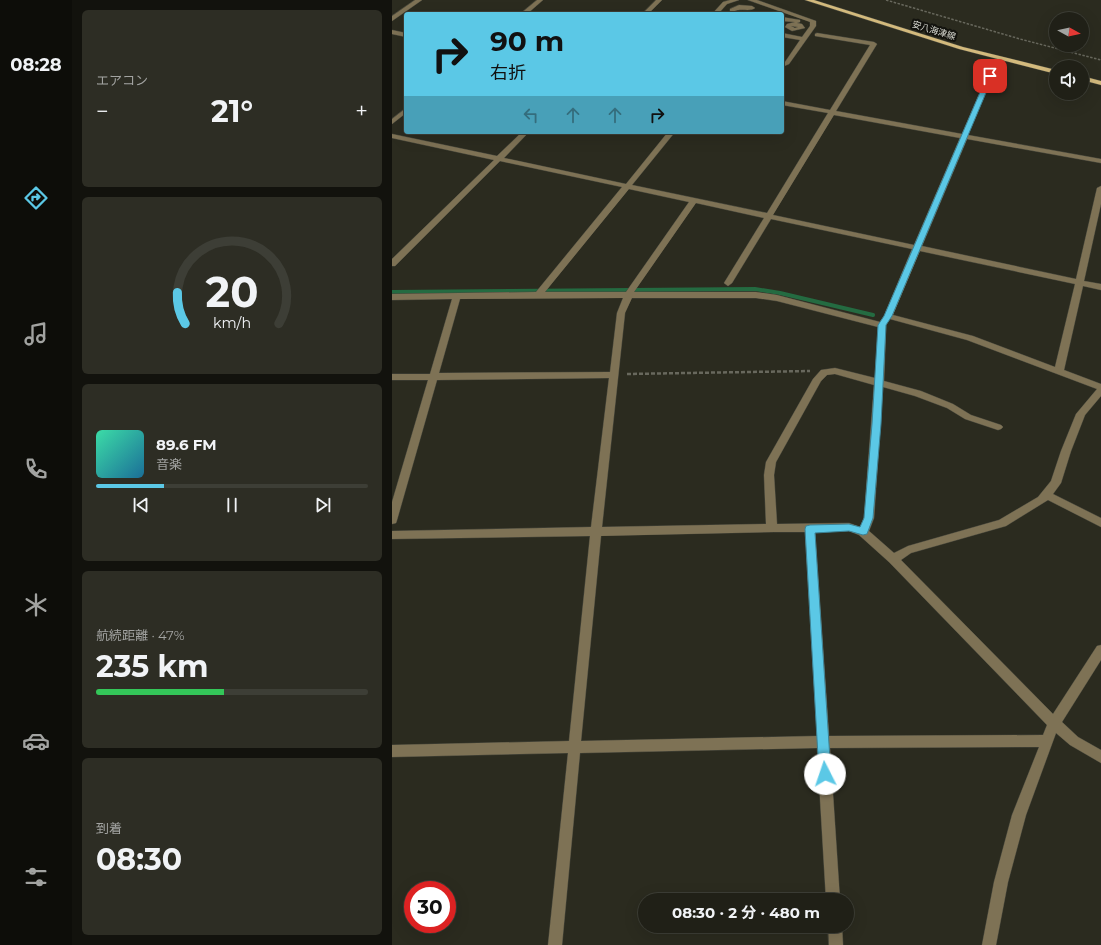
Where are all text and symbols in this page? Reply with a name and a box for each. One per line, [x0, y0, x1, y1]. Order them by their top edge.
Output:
north arrow [1049, 12, 1089, 52]
map controls [1049, 12, 1089, 100]
street label: 安八海津線 [911, 18, 958, 42]
text: 90 m [490, 24, 564, 58]
icon: right [424, 28, 476, 80]
text: 08:28 [10, 54, 62, 76]
pin [973, 59, 1007, 93]
button: sound [1049, 60, 1089, 100]
text: 右折 [490, 62, 526, 84]
icon: arrive [979, 65, 1001, 87]
text: エアコン [96, 72, 148, 88]
text: 21° [211, 93, 253, 130]
text: − [96, 98, 109, 125]
text: + [355, 98, 368, 125]
icon: left [520, 104, 542, 126]
icon: ahead [562, 104, 584, 126]
icon: ahead [604, 104, 626, 126]
icon: right [646, 104, 668, 126]
icon: directions [22, 184, 50, 212]
text: 20 [206, 266, 258, 316]
text: km/h [213, 313, 251, 331]
icon: music [22, 320, 50, 348]
text: 89.6 FM [156, 435, 217, 454]
icon: phone [22, 455, 50, 483]
text: 音楽 [156, 456, 182, 472]
icon: previous [130, 494, 152, 516]
icon: pause [221, 494, 243, 516]
icon: next [312, 494, 334, 516]
icon: climate [22, 591, 50, 619]
text: 航続距離 · 47% [96, 627, 184, 643]
text: 235 km [96, 648, 209, 685]
icon: car [22, 727, 50, 755]
position arrow [804, 753, 846, 795]
text: 到着 [96, 820, 122, 836]
text: 08:30 [96, 841, 182, 878]
icon: filters [22, 863, 50, 891]
speed limit sign: 30 [404, 881, 456, 933]
text: 08:30 · 2 分 · 480 m [672, 903, 820, 922]

